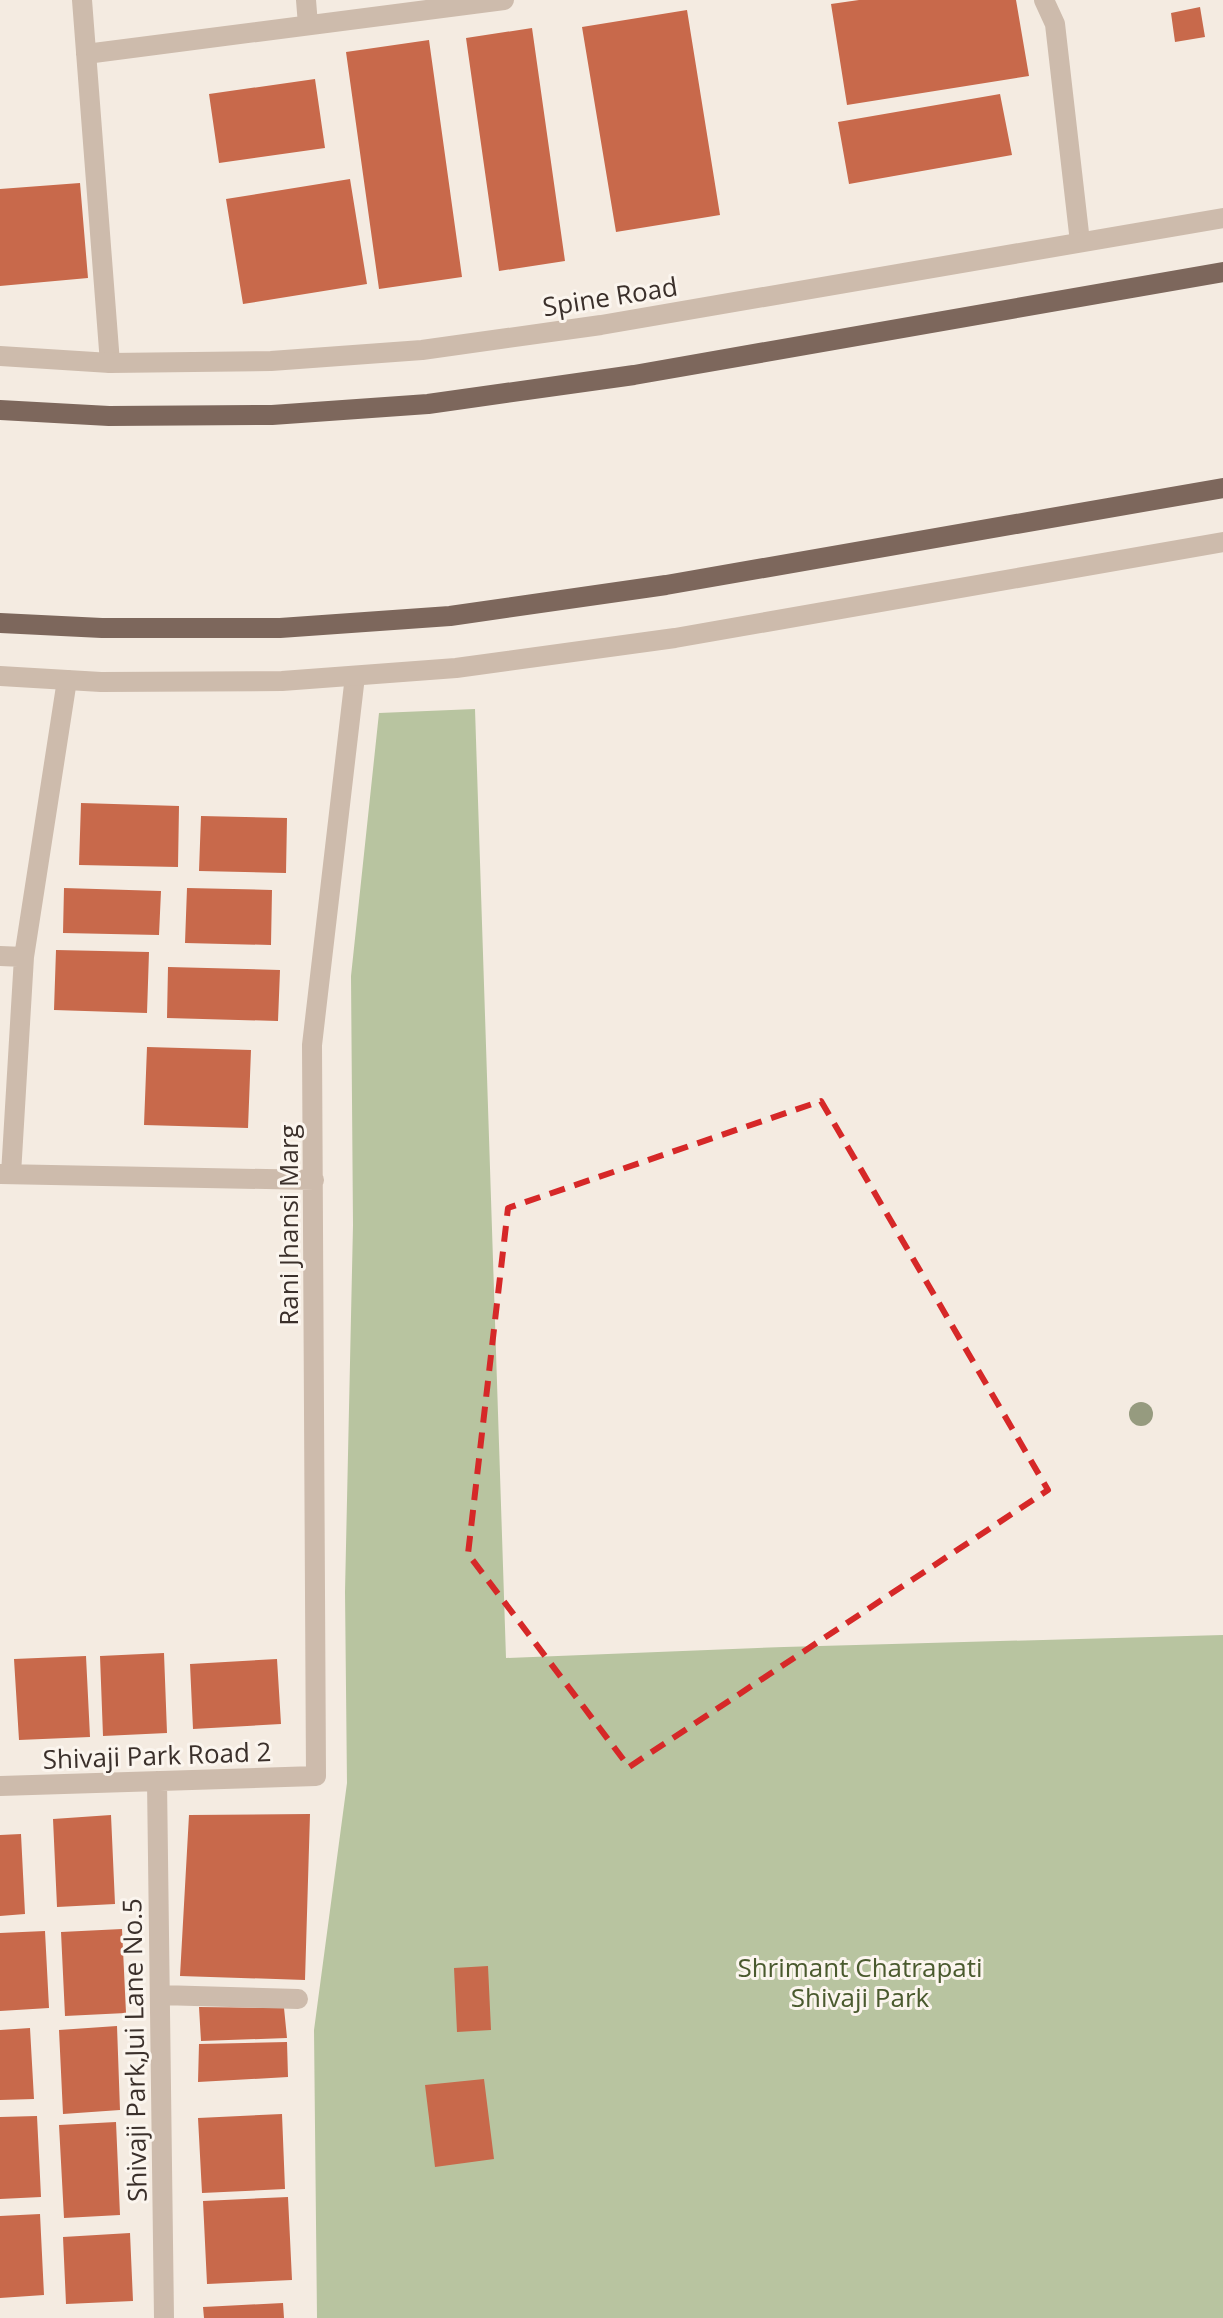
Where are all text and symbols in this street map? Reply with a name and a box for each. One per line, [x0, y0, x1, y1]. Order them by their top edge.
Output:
street label: Spine Road [540, 268, 680, 324]
street label: Rani Jhansi Marg [270, 1124, 306, 1326]
street label: Shivaji Park Road 2 [42, 1733, 272, 1777]
street label: Shivaji Park,Jui Lane No.5 [113, 1898, 155, 2202]
park label: Shrimant Chatrapati Shivaji Park [737, 1949, 983, 2015]

